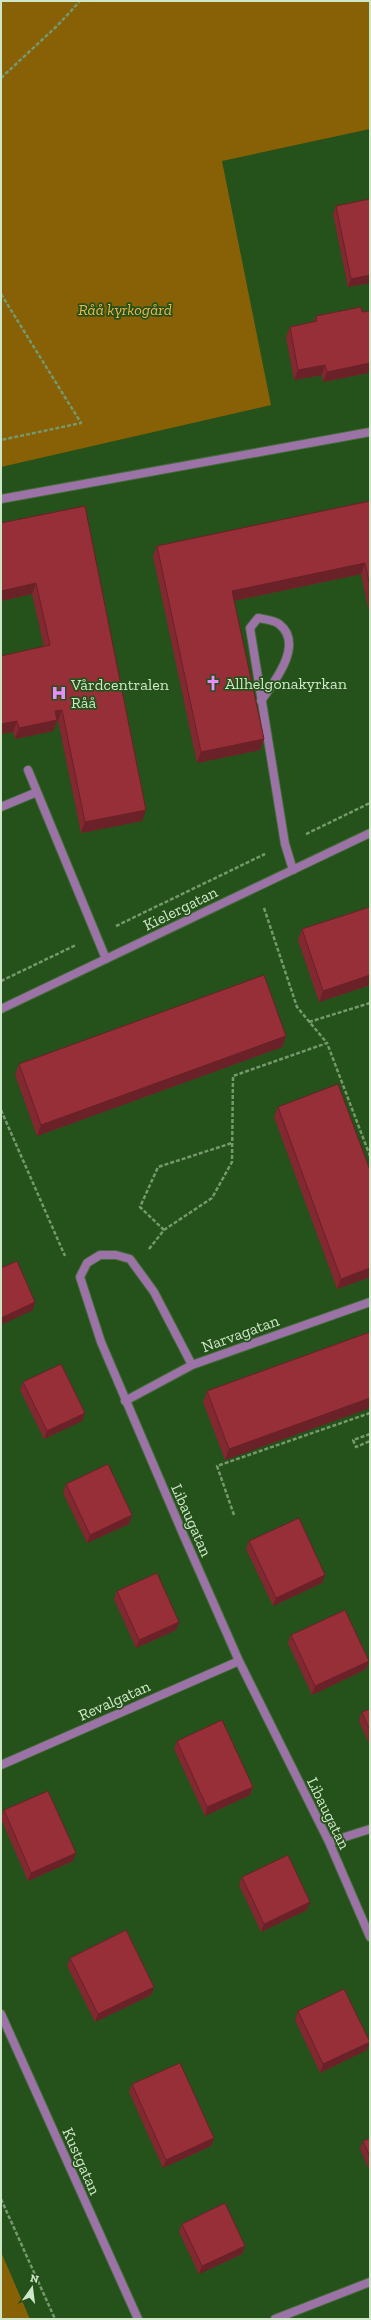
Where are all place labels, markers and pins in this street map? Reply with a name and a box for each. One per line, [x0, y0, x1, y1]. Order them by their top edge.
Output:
church icon: Allhelgonakyrkan [204, 674, 222, 692]
place label: Allhelgonakyrkan [225, 674, 348, 693]
place label: Vårdcentralen Råå [70, 675, 170, 712]
hospital icon: Vårdcentralen Råå [50, 684, 68, 702]

